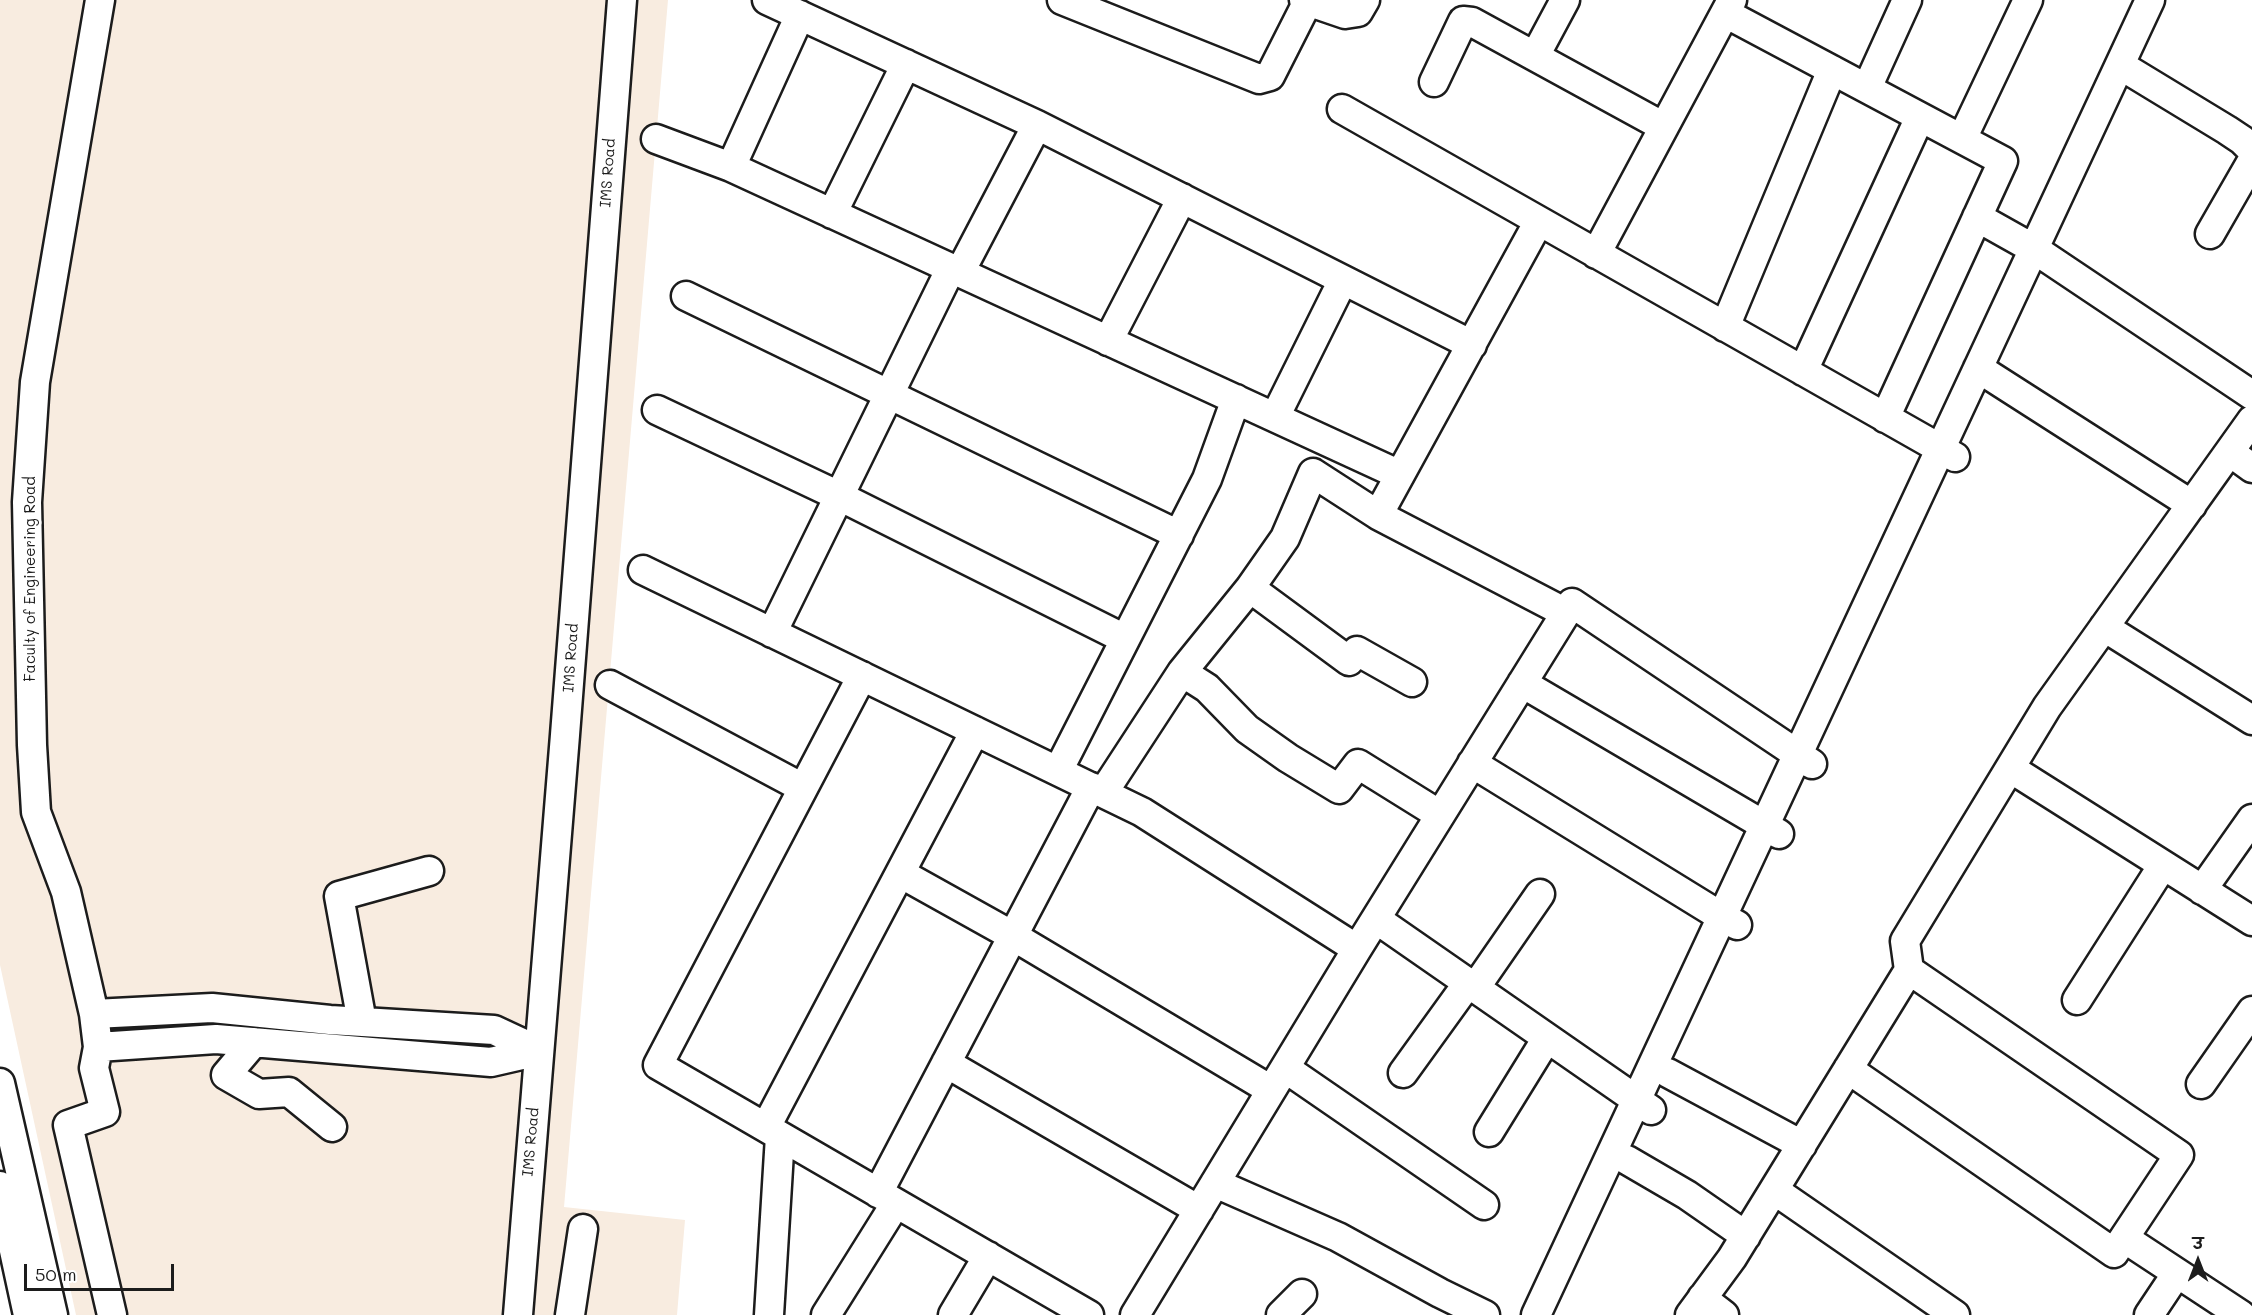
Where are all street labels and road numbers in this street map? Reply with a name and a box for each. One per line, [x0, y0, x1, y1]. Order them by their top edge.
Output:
street label: IMS Road [597, 138, 619, 208]
street label: Faculty of Engineering Road [21, 476, 39, 682]
street label: IMS Road [560, 623, 582, 693]
street label: IMS Road [519, 1107, 543, 1177]

